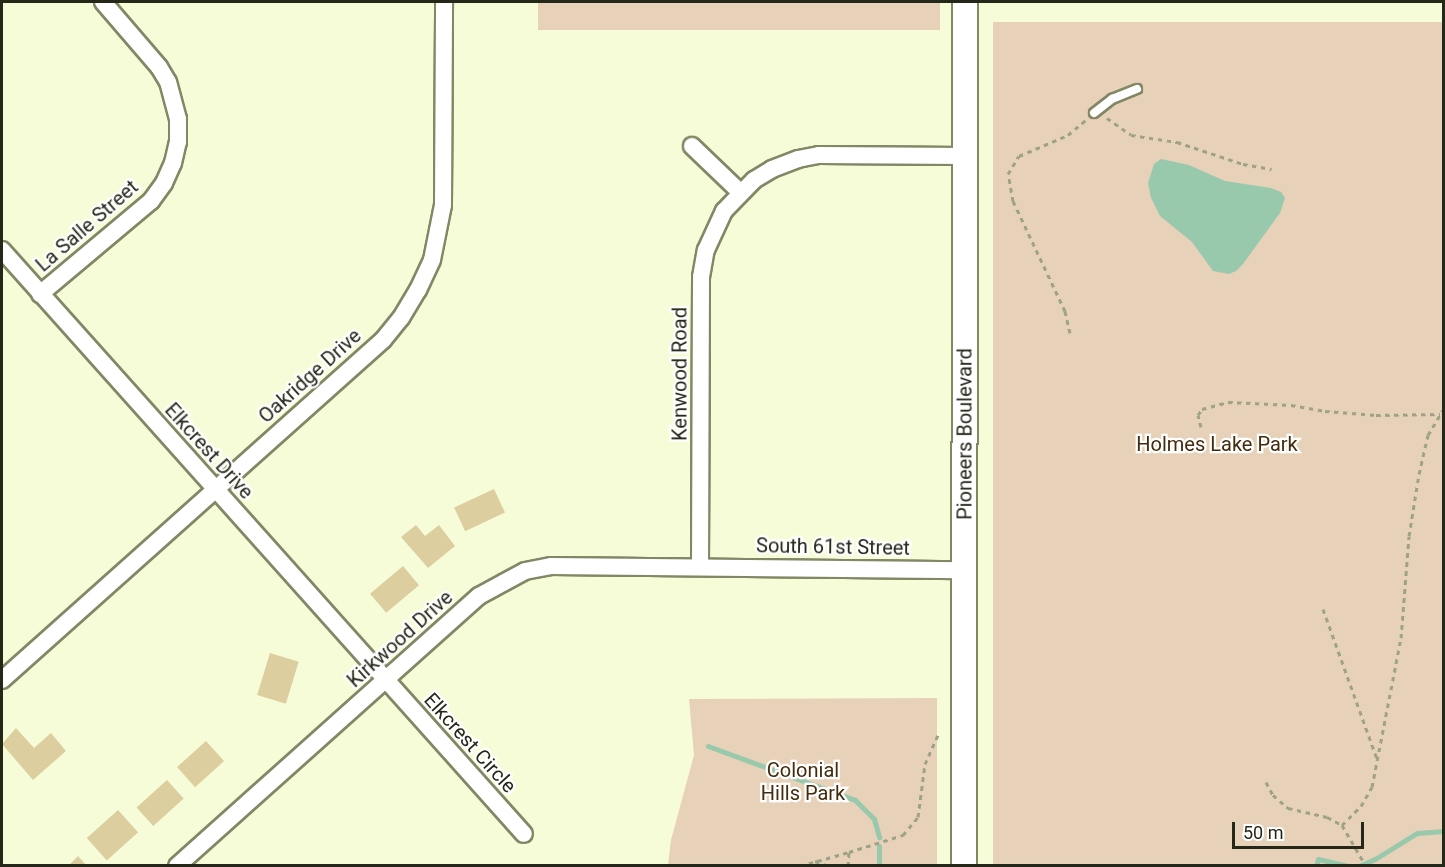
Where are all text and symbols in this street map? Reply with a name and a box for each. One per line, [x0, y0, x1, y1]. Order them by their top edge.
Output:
street label: La Salle Street [31, 175, 143, 277]
street label: Kenwood Road [668, 307, 692, 441]
street label: Oakridge Drive [254, 324, 366, 428]
street label: Pioneers Boulevard [953, 348, 977, 520]
street label: Elkcrest Drive [160, 398, 258, 504]
park label: Holmes Lake Park [1136, 432, 1298, 456]
street label: South 61st Street [756, 534, 910, 560]
street label: Kirkwood Drive [342, 585, 458, 693]
street label: Elkcrest Circle [419, 688, 521, 798]
park label: Colonial Hills Park [761, 758, 845, 805]
scale bar [1235, 810, 1367, 848]
text: 50 m [1243, 822, 1283, 843]

